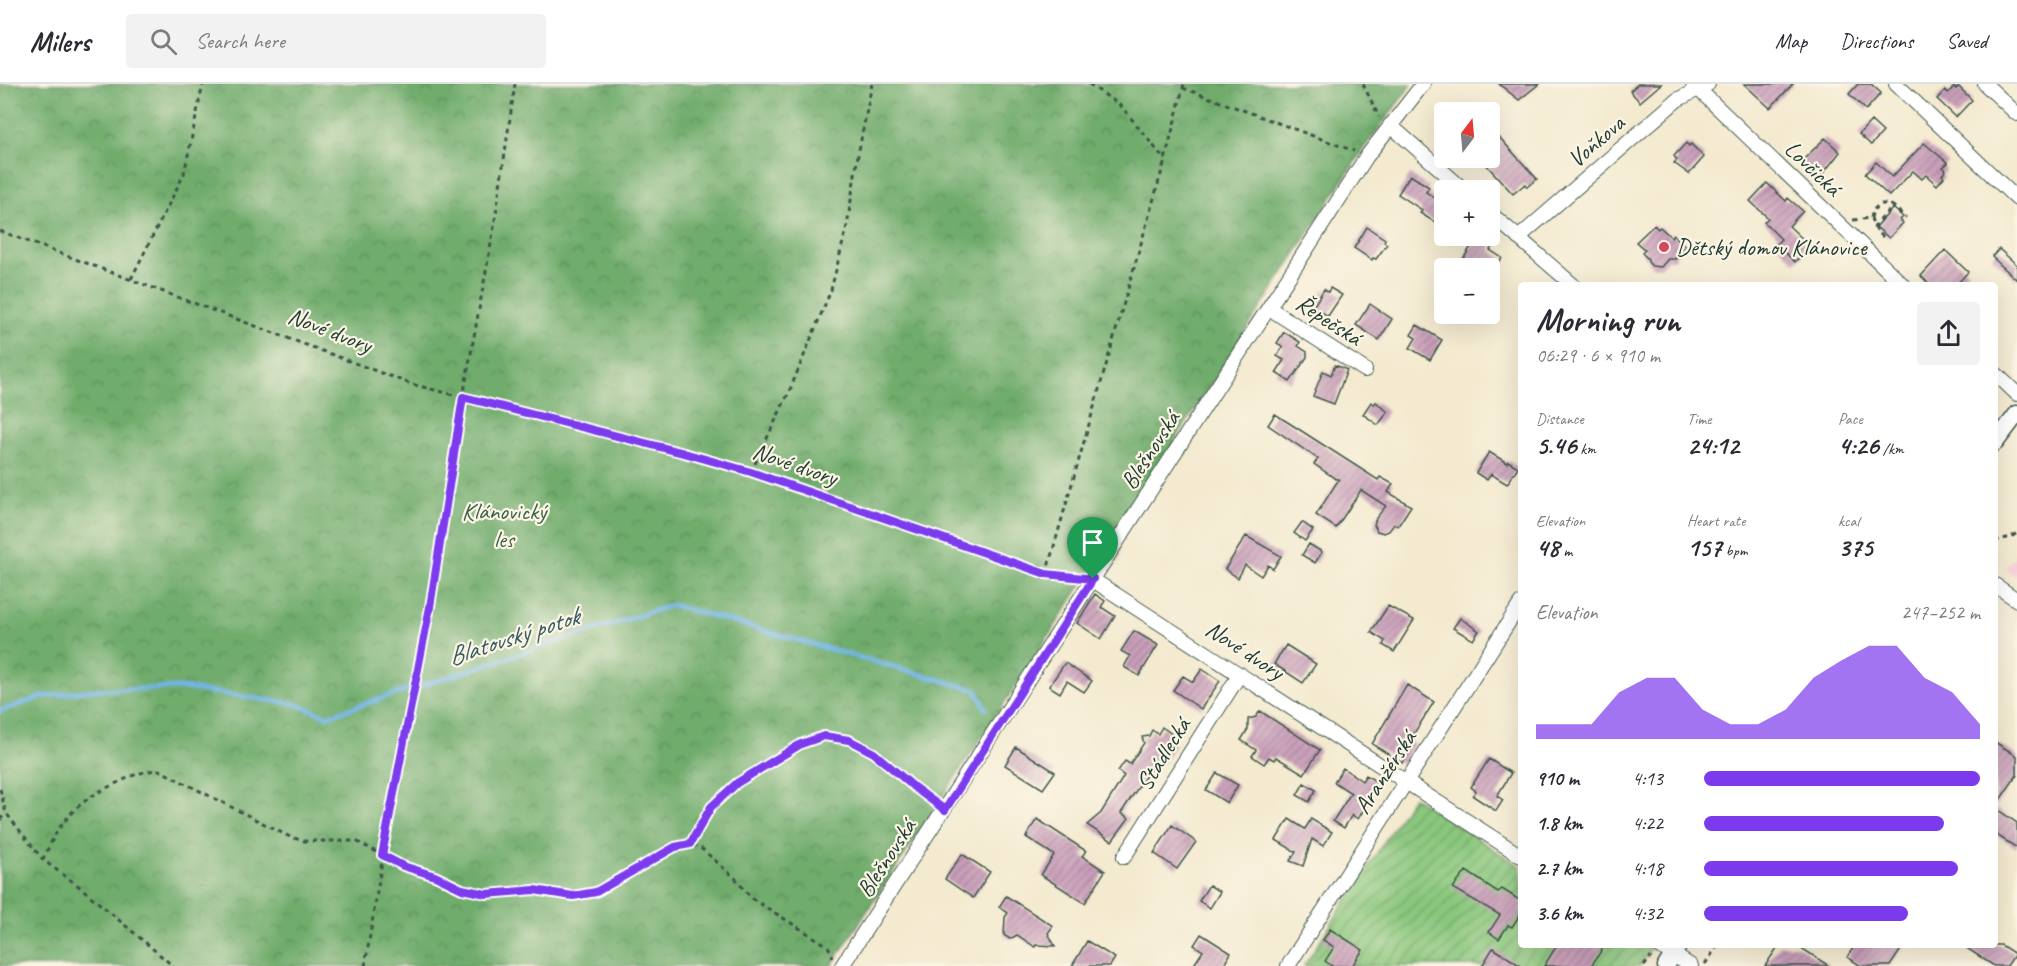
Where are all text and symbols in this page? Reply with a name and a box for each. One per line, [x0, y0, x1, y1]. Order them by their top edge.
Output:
search box [126, 14, 546, 68]
text: Milers [30, 24, 90, 59]
icon: search [147, 25, 180, 58]
text: Search here [195, 27, 285, 55]
text: Map [1775, 28, 1807, 54]
text: Directions [1840, 28, 1913, 54]
text: Saved [1946, 28, 1987, 54]
north arrow [1434, 102, 1500, 168]
map controls [1434, 102, 1500, 324]
street label: Voňkova [1561, 107, 1632, 174]
street label: Lovčická [1778, 134, 1850, 204]
button: + [1434, 180, 1500, 246]
place label: Dětský domov Klánovice [1676, 232, 1869, 262]
marker: Dětský domov Klánovice [1657, 240, 1671, 254]
button: − [1434, 258, 1500, 324]
street label: Řepečská [1290, 288, 1370, 354]
text: Morning run [1536, 299, 1680, 341]
street label: Nové dvory [284, 300, 378, 360]
button: share [1917, 302, 1980, 365]
text: 06:29 · 6 × 910 m [1536, 343, 1660, 368]
street label: Blešnovská [1114, 403, 1188, 495]
text: Distance [1536, 409, 1584, 429]
text: Time [1687, 409, 1711, 429]
text: Pace [1838, 409, 1863, 429]
text: 5.46 [1536, 429, 1576, 462]
text: 24:12 [1687, 429, 1739, 462]
text: 4:26 [1838, 429, 1879, 462]
street label: Nové dvory [749, 436, 843, 493]
text: km [1576, 439, 1596, 459]
text: /km [1879, 439, 1904, 459]
park label: Klánovický les [462, 496, 549, 554]
text: Elevation [1536, 511, 1585, 531]
text: Heart rate [1687, 511, 1745, 531]
text: kcal [1838, 511, 1859, 531]
pin [1067, 517, 1118, 579]
icon: arrive [1076, 526, 1109, 559]
text: 48 [1536, 531, 1559, 564]
text: 157 [1687, 531, 1722, 564]
text: 375 [1838, 531, 1873, 564]
text: m [1559, 541, 1572, 561]
text: bpm [1722, 541, 1747, 561]
water label: Blatovský potok [444, 598, 588, 673]
text: Elevation [1536, 600, 1598, 625]
text: 247–252 m [1901, 600, 1980, 625]
street label: Nové dvory [1200, 614, 1291, 687]
street label: Stádlecká [1129, 710, 1198, 796]
street label: Aranžérská [1347, 723, 1424, 819]
text: 910 m [1536, 766, 1579, 791]
text: 4:13 [1632, 766, 1663, 791]
street label: Blešnovská [850, 811, 924, 903]
text: 1.8 km [1536, 811, 1583, 836]
text: 4:22 [1632, 811, 1663, 836]
text: 2.7 km [1536, 856, 1582, 881]
text: 4:18 [1632, 856, 1663, 881]
text: 3.6 km [1536, 901, 1583, 926]
text: 4:32 [1632, 901, 1663, 926]

